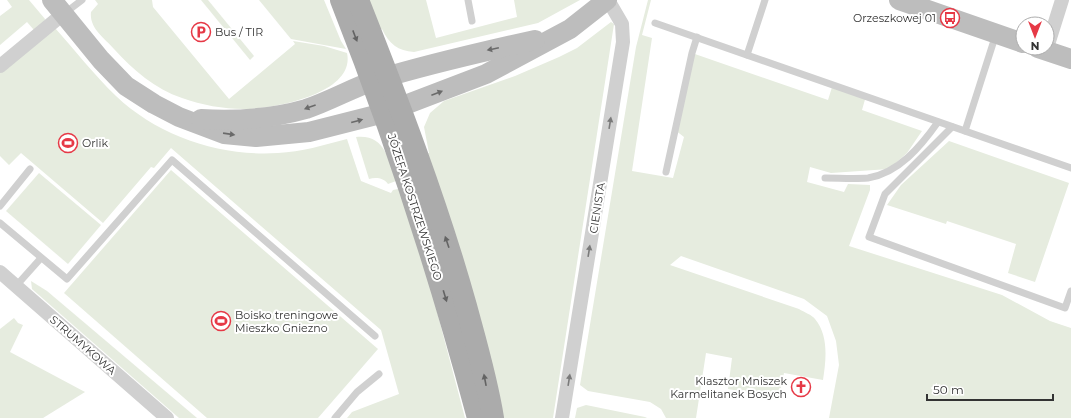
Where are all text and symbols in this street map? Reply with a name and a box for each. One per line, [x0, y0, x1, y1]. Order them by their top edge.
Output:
bus stop icon: Orzeszkowej 01 [939, 7, 961, 29]
place label: Orzeszkowej 01 [853, 11, 936, 25]
north arrow [1015, 16, 1055, 56]
parking icon: Bus / TIR [190, 21, 212, 43]
place label: Bus / TIR [215, 25, 263, 39]
one-way arrow [353, 31, 359, 43]
text: N [1031, 39, 1039, 53]
one-way arrow [487, 47, 499, 53]
one-way arrow [431, 89, 443, 95]
one-way arrow [304, 104, 316, 110]
one-way arrow [351, 117, 363, 123]
one-way arrow [607, 117, 613, 129]
one-way arrow [223, 131, 235, 137]
street label: JÓZEFA KOSTRZEWSKIEGO [384, 131, 445, 282]
sports icon: Orlik [57, 132, 79, 154]
place label: Orlik [82, 136, 108, 150]
street label: CIENISTA [586, 182, 608, 234]
one-way arrow [444, 235, 450, 247]
one-way arrow [587, 245, 593, 257]
one-way arrow [442, 291, 448, 303]
place label: Boisko treningowe Mieszko Gniezno [235, 308, 339, 335]
sports icon: Boisko treningowe Mieszko Gniezno [210, 310, 232, 332]
street label: STRUMYKOWA [47, 313, 119, 378]
one-way arrow [566, 373, 572, 386]
one-way arrow [482, 374, 488, 386]
place label: Klasztor Mniszek Karmelitanek Bosych [670, 374, 787, 401]
church icon: Klasztor Mniszek Karmelitanek Bosych [790, 376, 812, 398]
scale bar [927, 376, 1053, 402]
text: 50 m [933, 382, 964, 397]

